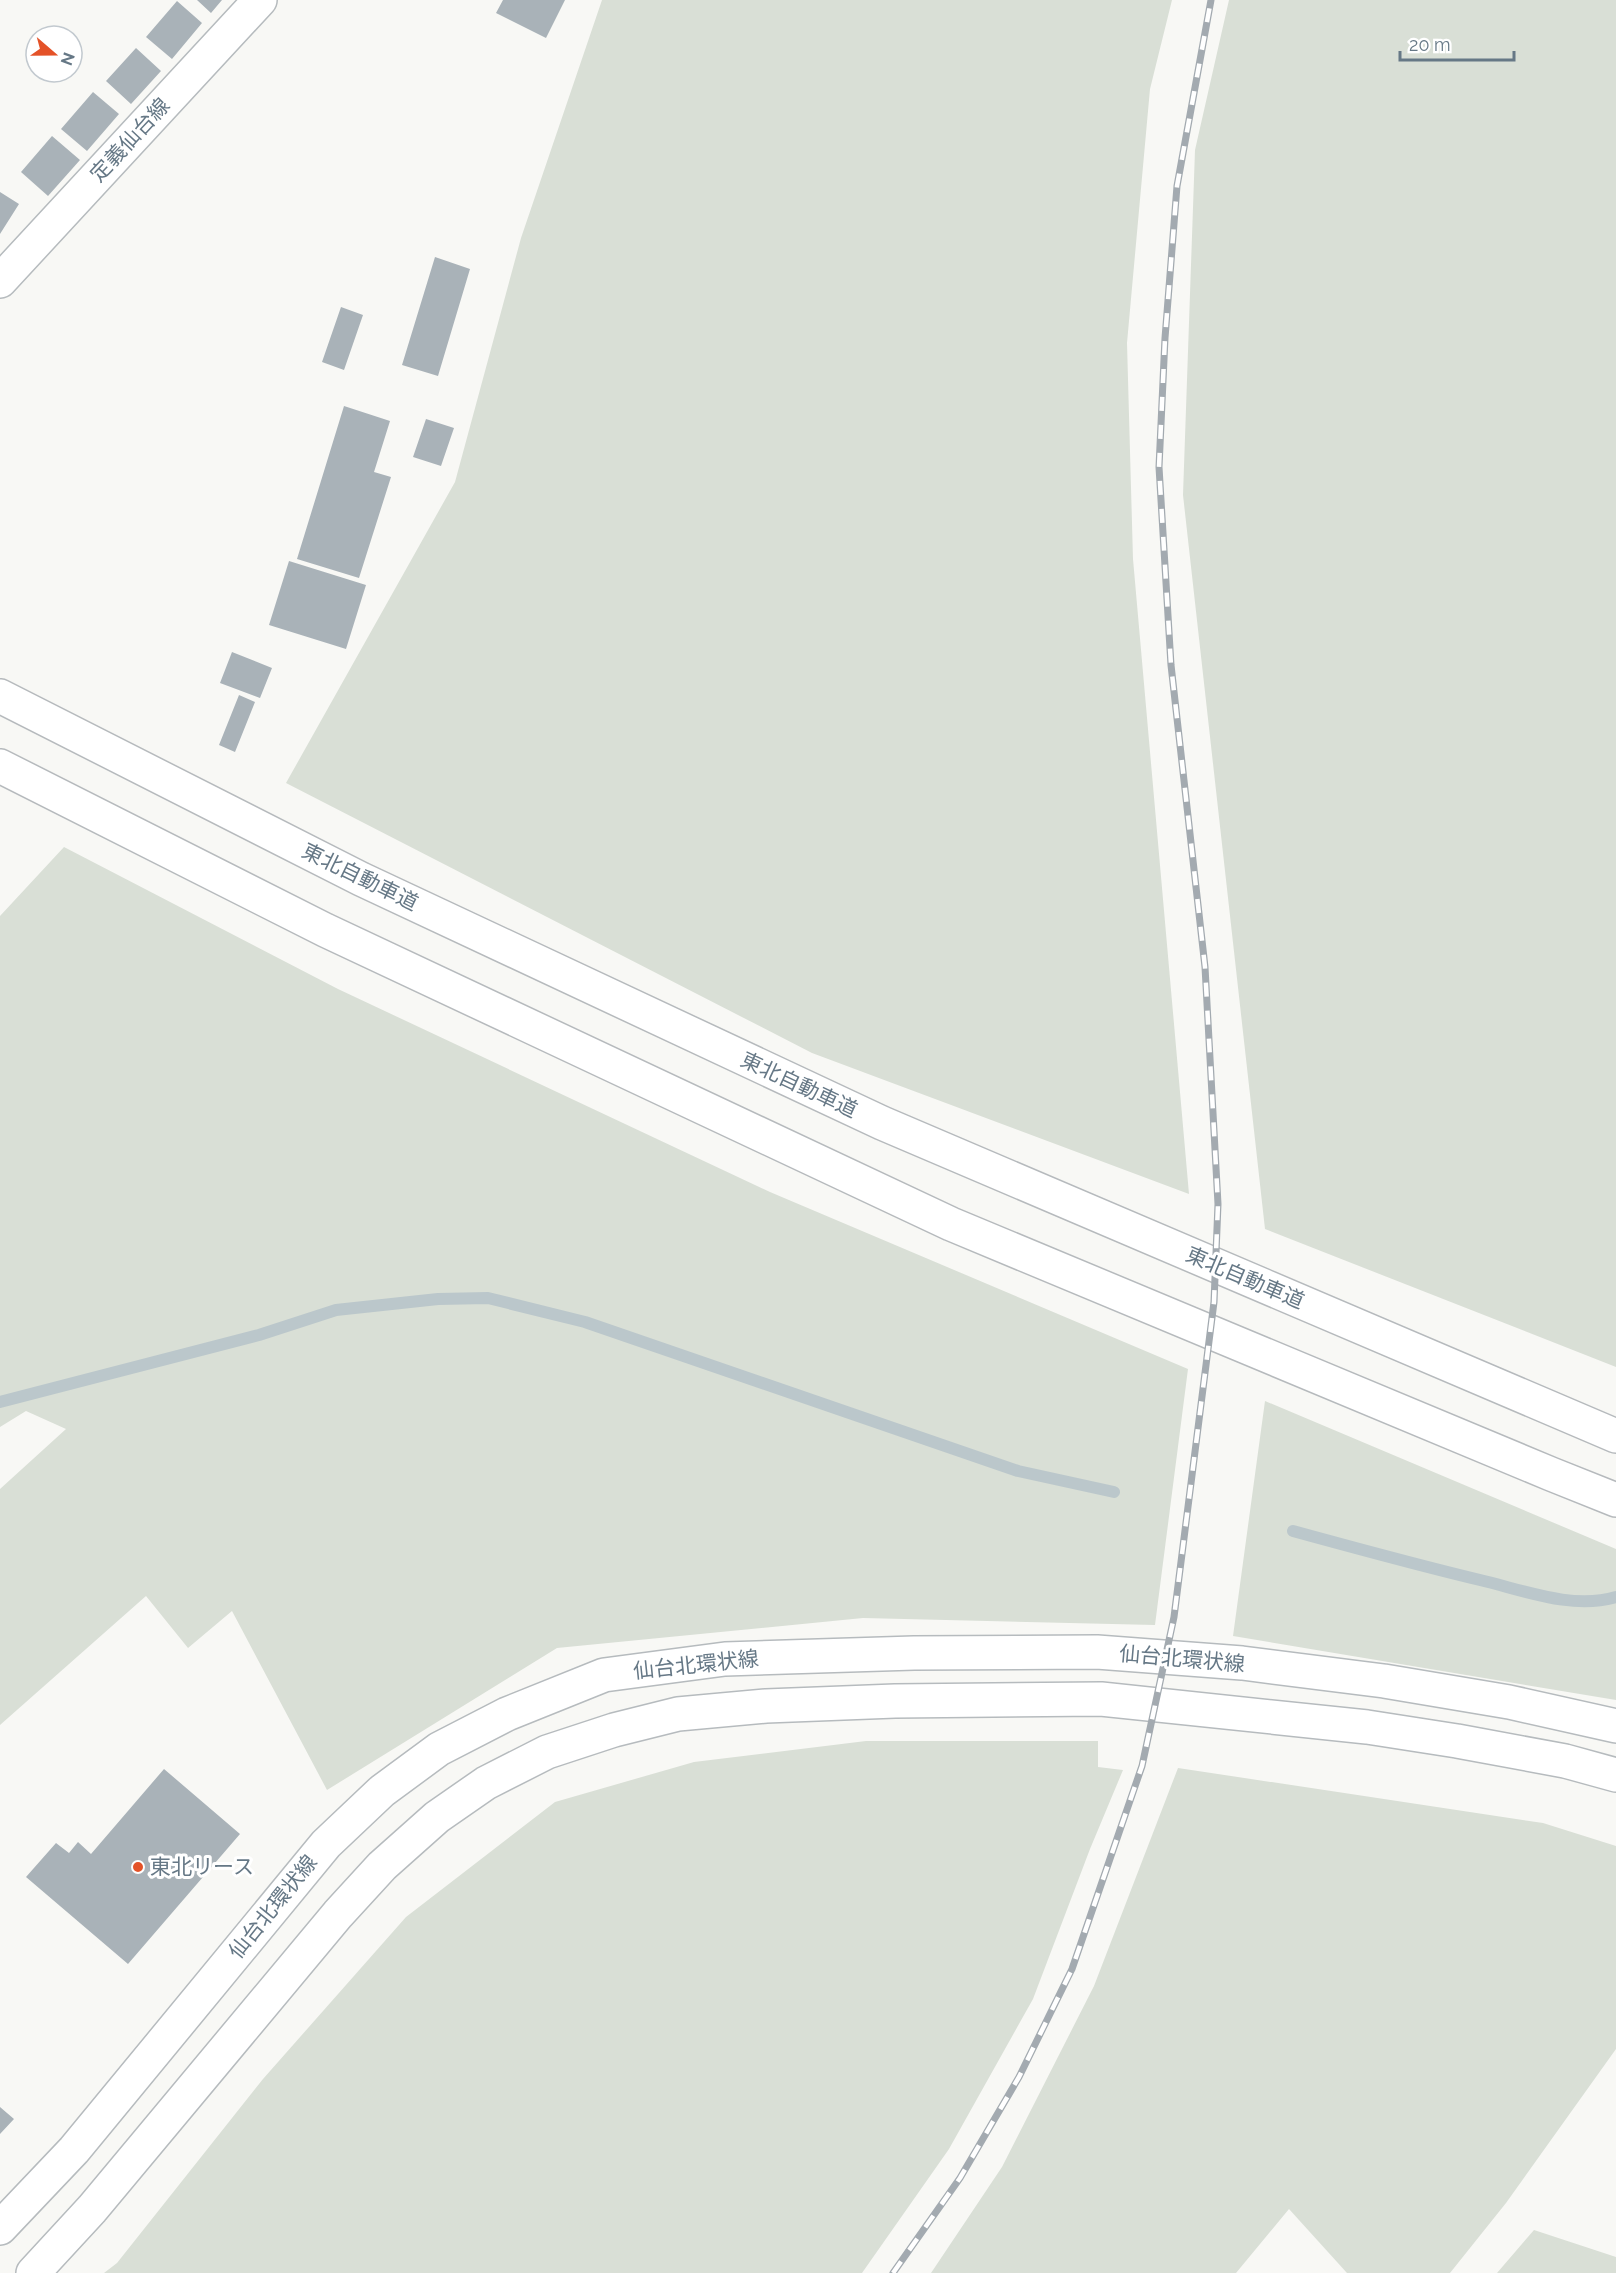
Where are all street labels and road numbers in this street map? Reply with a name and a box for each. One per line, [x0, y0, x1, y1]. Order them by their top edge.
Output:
street label: 定義仙台線 [85, 93, 175, 187]
street label: 東北自動車道 [298, 838, 422, 915]
street label: 東北自動車道 [737, 1047, 862, 1123]
street label: 東北自動車道 [1182, 1241, 1308, 1314]
street label: 仙台北環状線 [1118, 1641, 1246, 1676]
street label: 仙台北環状線 [632, 1645, 760, 1684]
street label: 仙台北環状線 [223, 1850, 322, 1964]

